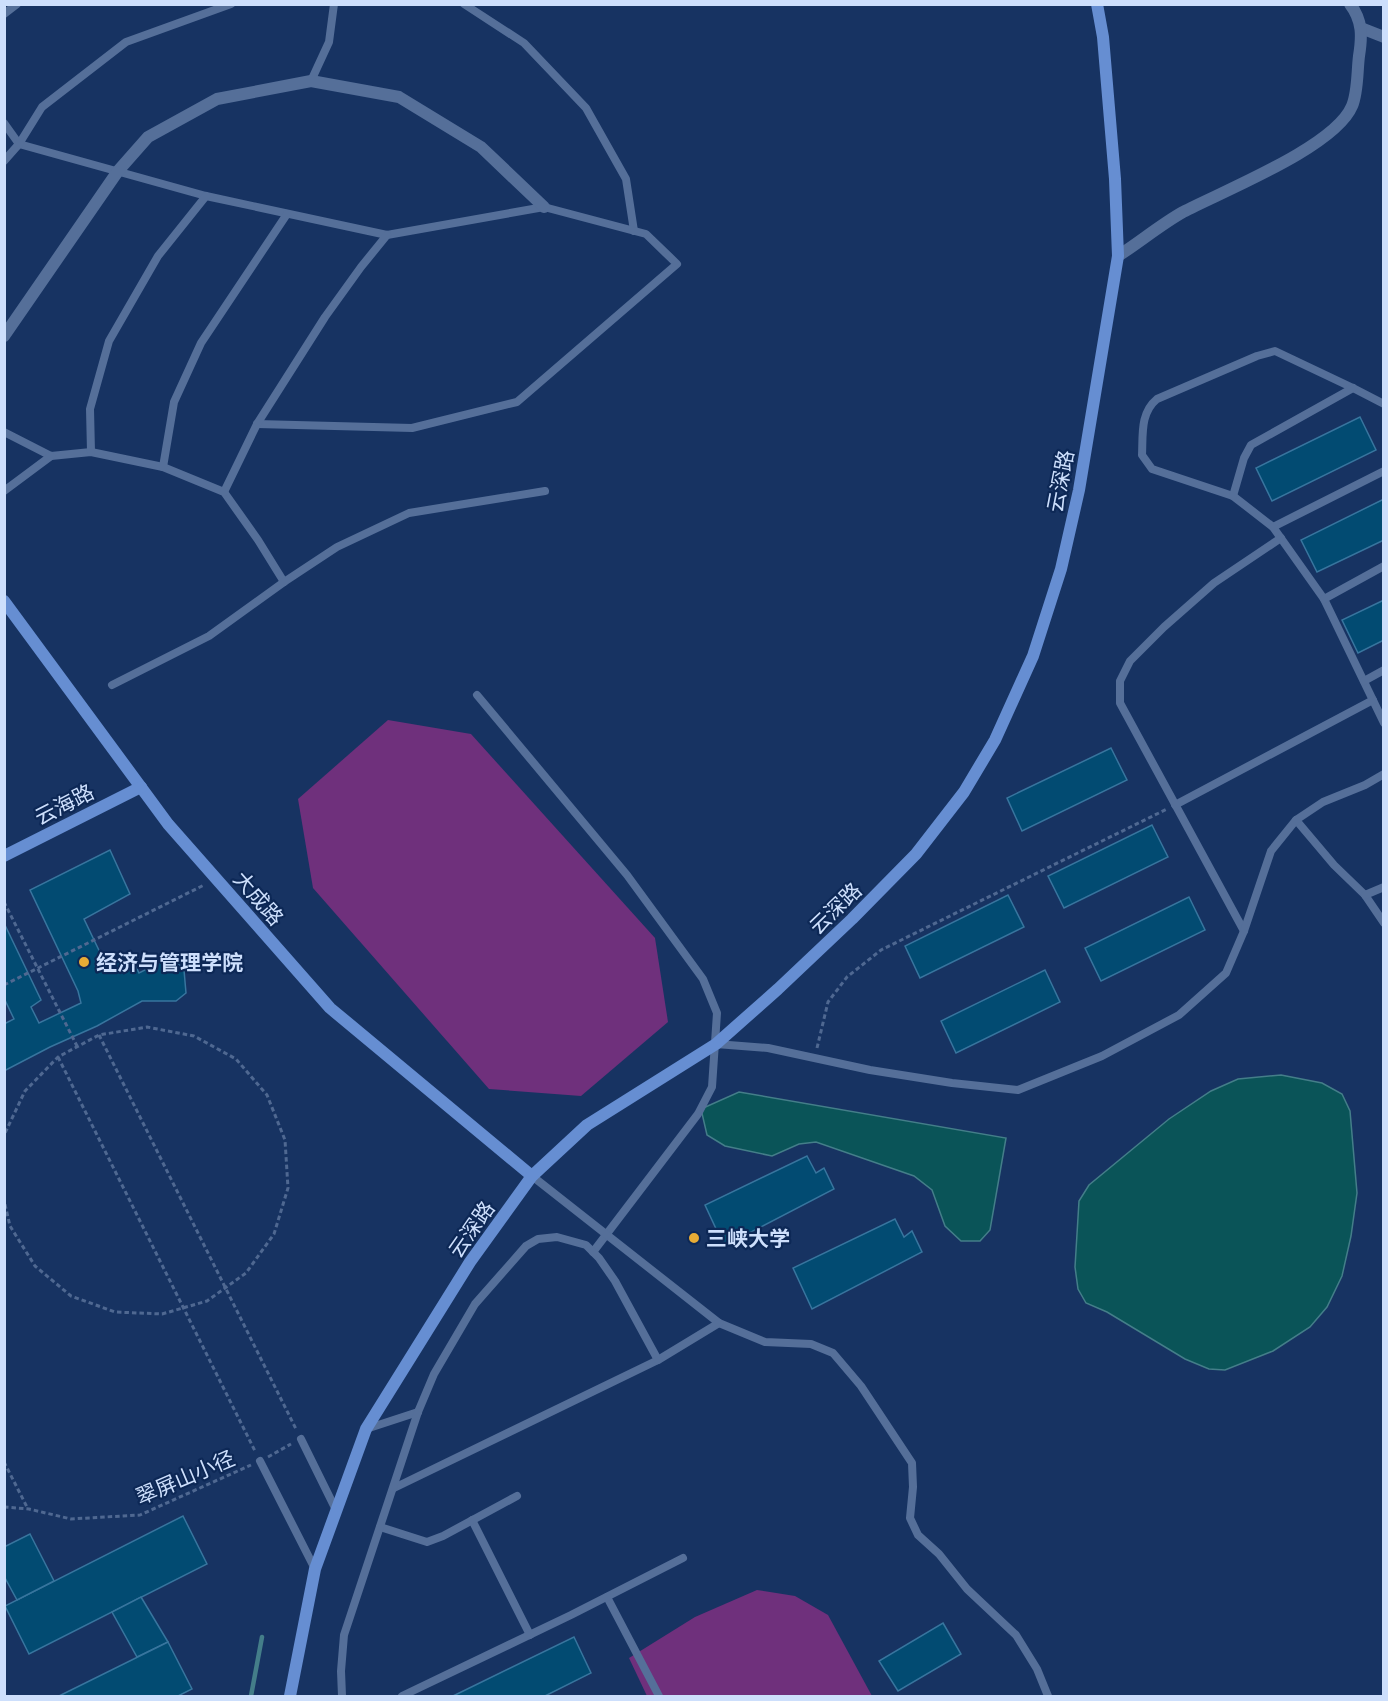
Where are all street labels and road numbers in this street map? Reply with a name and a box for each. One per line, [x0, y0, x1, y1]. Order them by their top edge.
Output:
street label: 云深路 [1041, 448, 1079, 514]
street label: 云海路 [30, 778, 98, 830]
street label: 大成路 [229, 866, 289, 930]
street label: 云深路 [803, 877, 867, 939]
street label: 云深路 [442, 1196, 500, 1262]
street label: 翠屏山小径 [132, 1445, 238, 1509]

